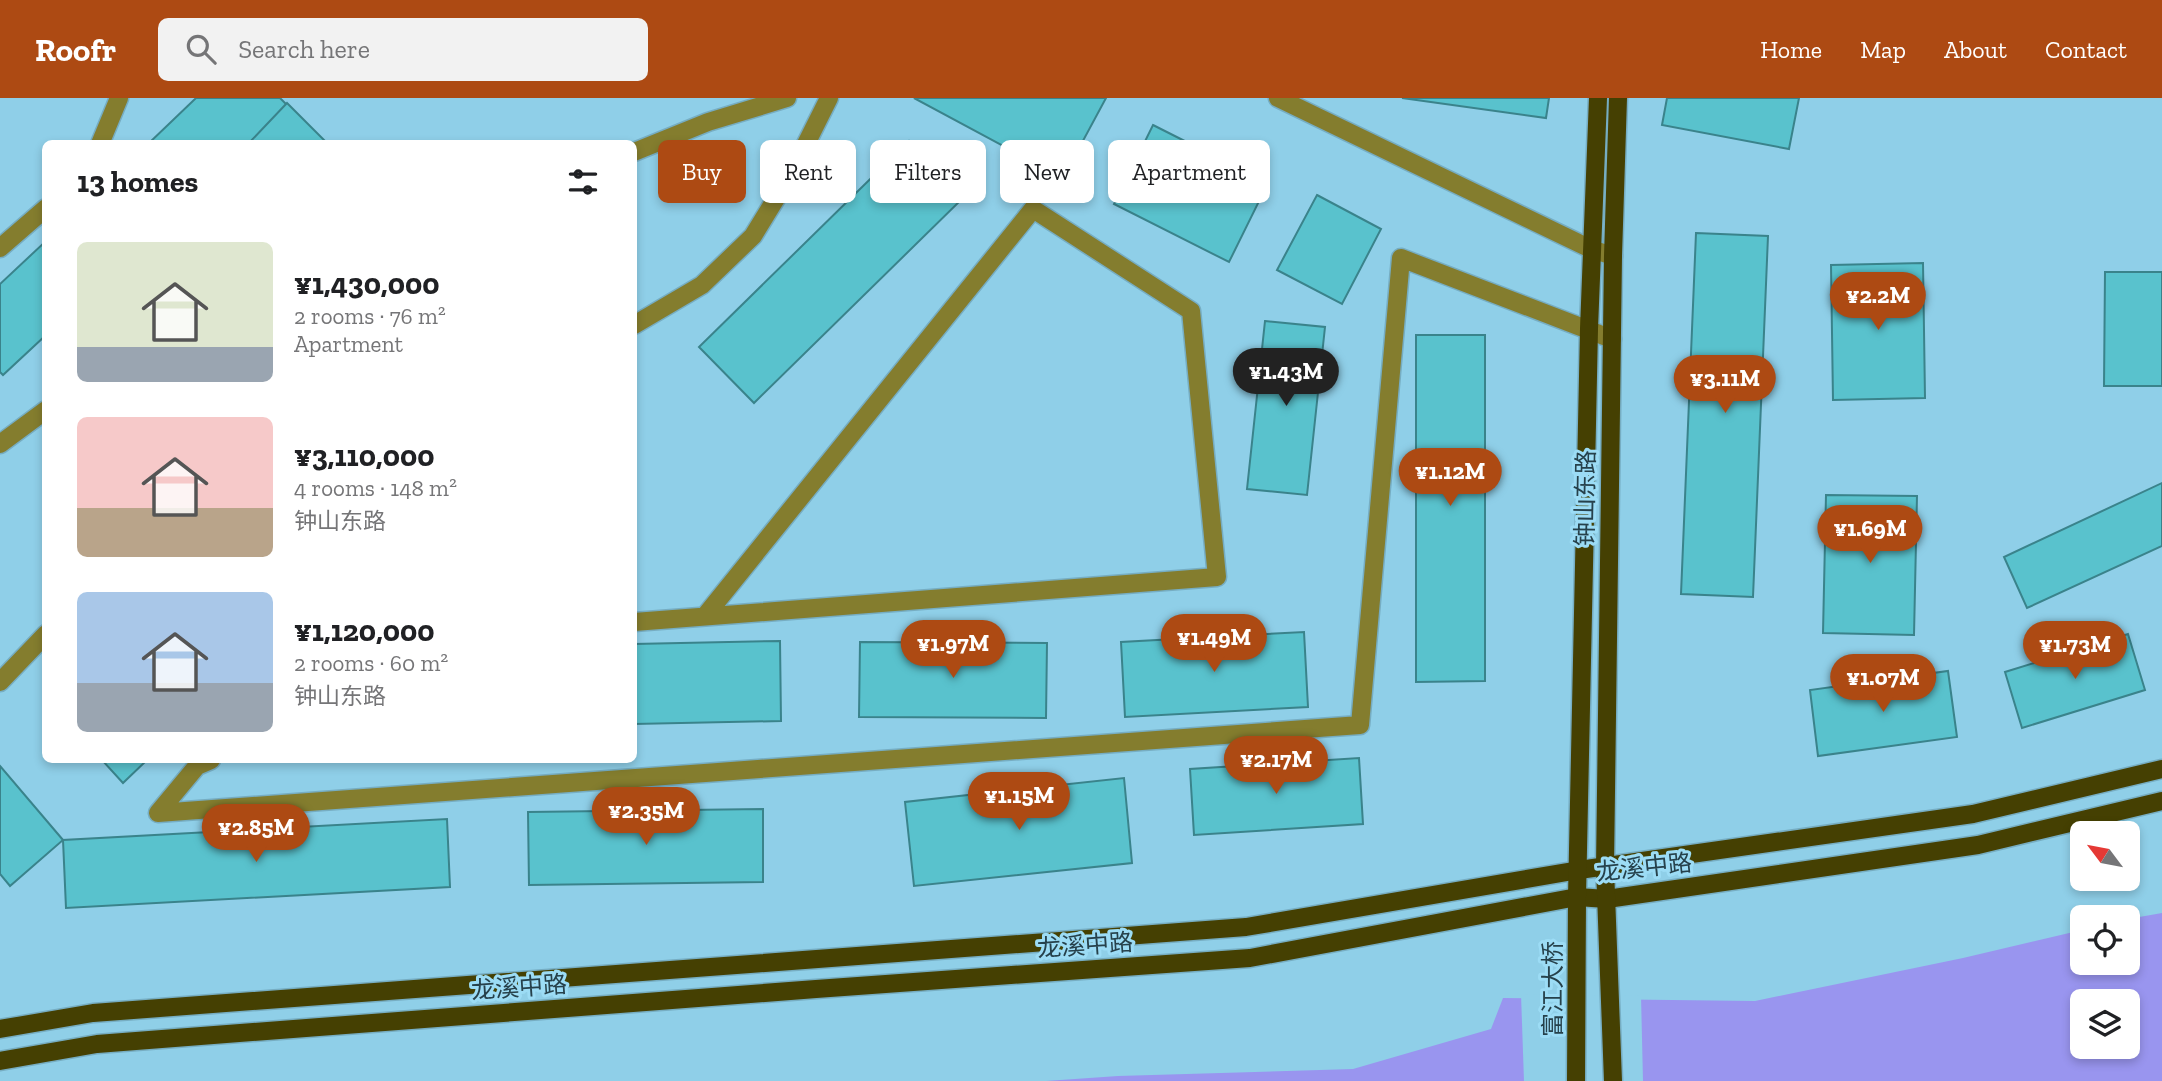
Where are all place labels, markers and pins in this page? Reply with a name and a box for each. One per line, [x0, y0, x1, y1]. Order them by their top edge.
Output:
pin: ¥2.2M [1829, 272, 1927, 332]
pin: ¥1.43M [1229, 348, 1343, 408]
pin: ¥3.11M [1668, 356, 1782, 415]
pin: ¥1.12M [1393, 448, 1507, 508]
pin: ¥1.69M [1813, 505, 1927, 565]
pin: ¥1.49M [1157, 614, 1271, 674]
pin: ¥1.97M [896, 620, 1010, 680]
pin: ¥1.73M [2018, 622, 2132, 681]
pin: ¥1.07M [1826, 654, 1940, 714]
pin: ¥2.17M [1219, 736, 1333, 796]
pin: ¥1.15M [962, 772, 1076, 832]
pin: ¥2.35M [589, 788, 703, 847]
pin: ¥2.85M [199, 804, 313, 864]

